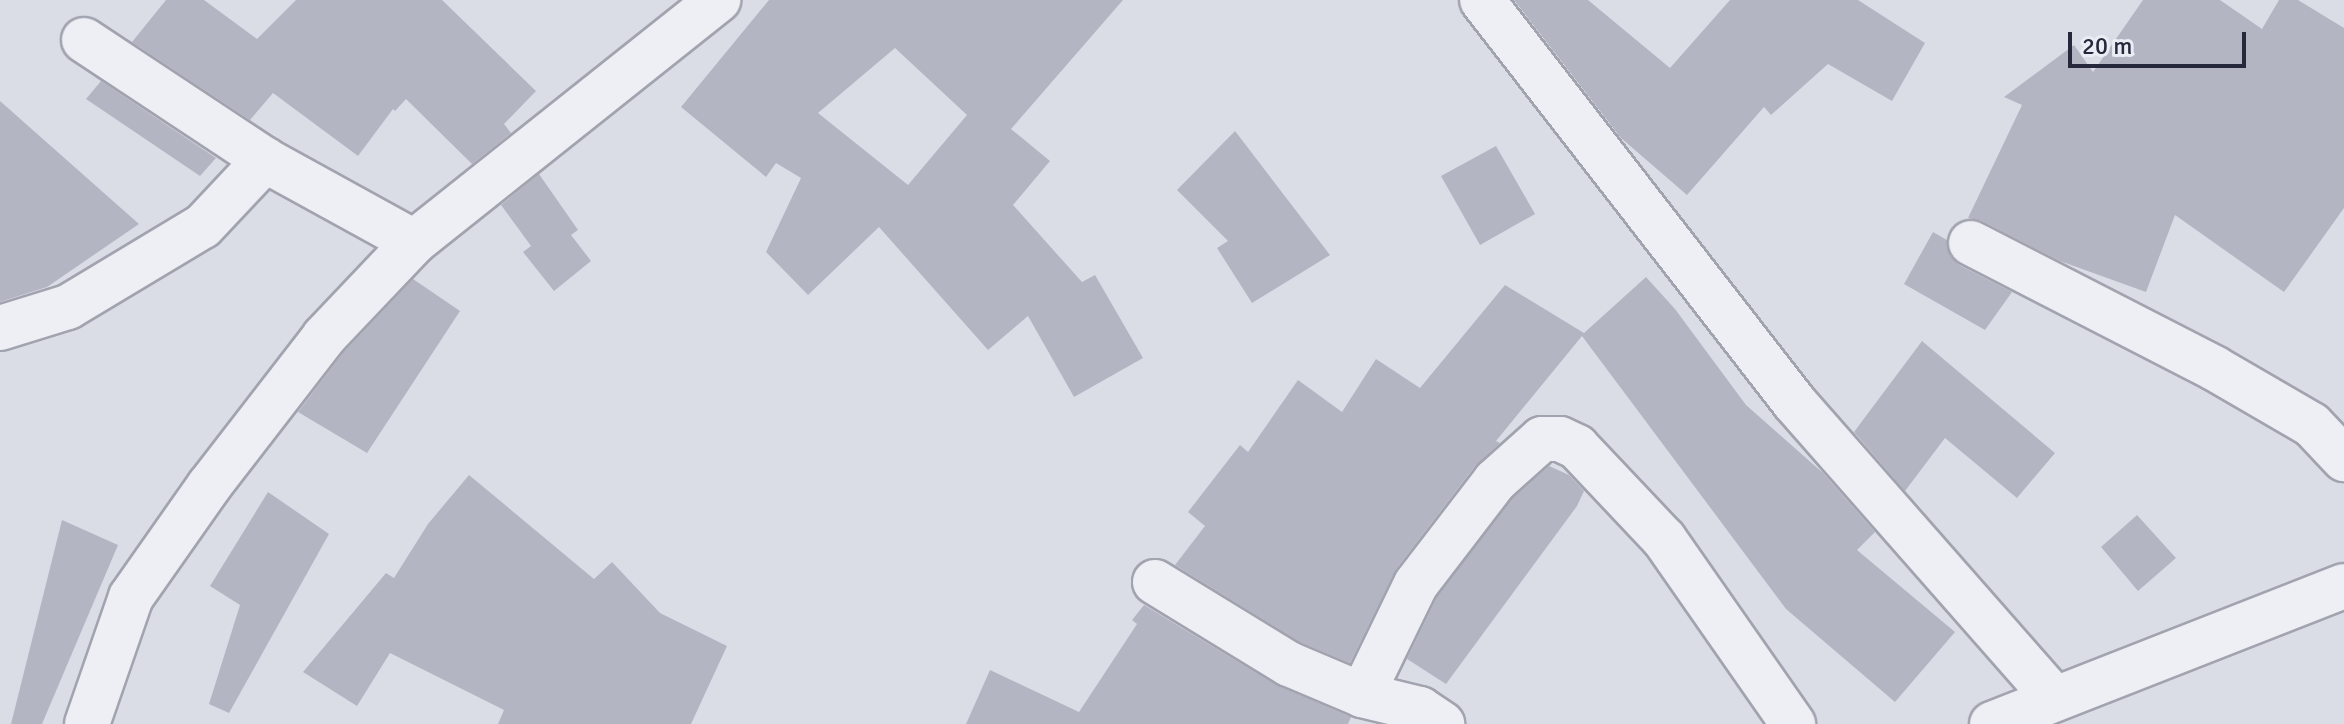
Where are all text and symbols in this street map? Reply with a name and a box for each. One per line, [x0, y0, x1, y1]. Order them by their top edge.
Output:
scale bar [2072, 16, 2250, 66]
text: 20 m [2082, 31, 2132, 61]

